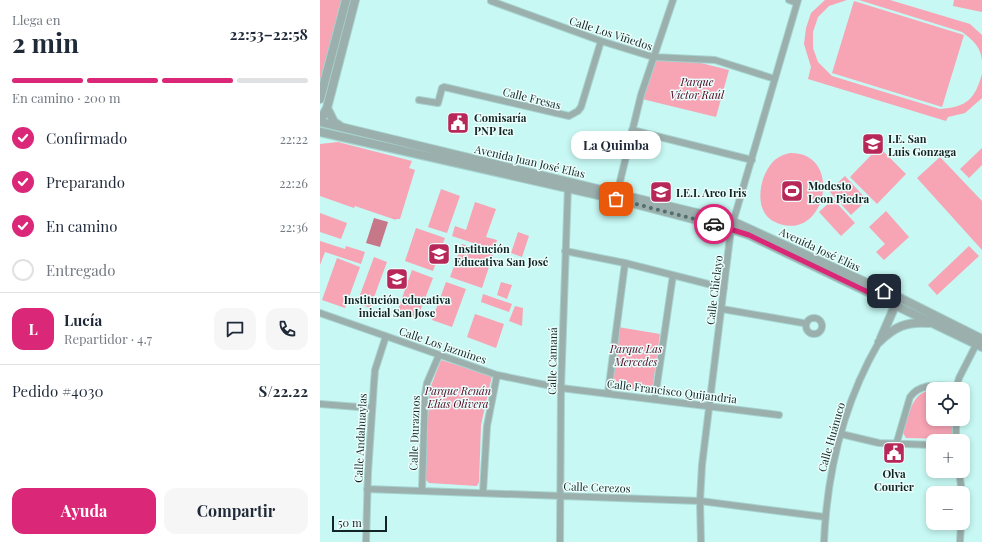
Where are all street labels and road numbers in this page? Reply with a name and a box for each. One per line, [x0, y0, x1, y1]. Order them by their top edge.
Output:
street label: Calle Los Viñedos [567, 12, 655, 54]
street label: Calle Fresas [501, 84, 563, 112]
street label: Avenida Juan José Elías [472, 141, 587, 181]
street label: Avenida José Elías [776, 223, 863, 274]
street label: Calle Chiclayo [702, 254, 726, 326]
street label: Calle Los Jazmines [397, 323, 489, 367]
street label: Calle Camaná [544, 326, 560, 395]
street label: Calle Francisco Quijandria [606, 376, 738, 406]
street label: Calle Andahuaylas [350, 393, 370, 483]
street label: Calle Duraznos [405, 395, 423, 471]
street label: Calle Huánuco [814, 400, 848, 474]
street label: Calle Cerezos [563, 478, 631, 496]

